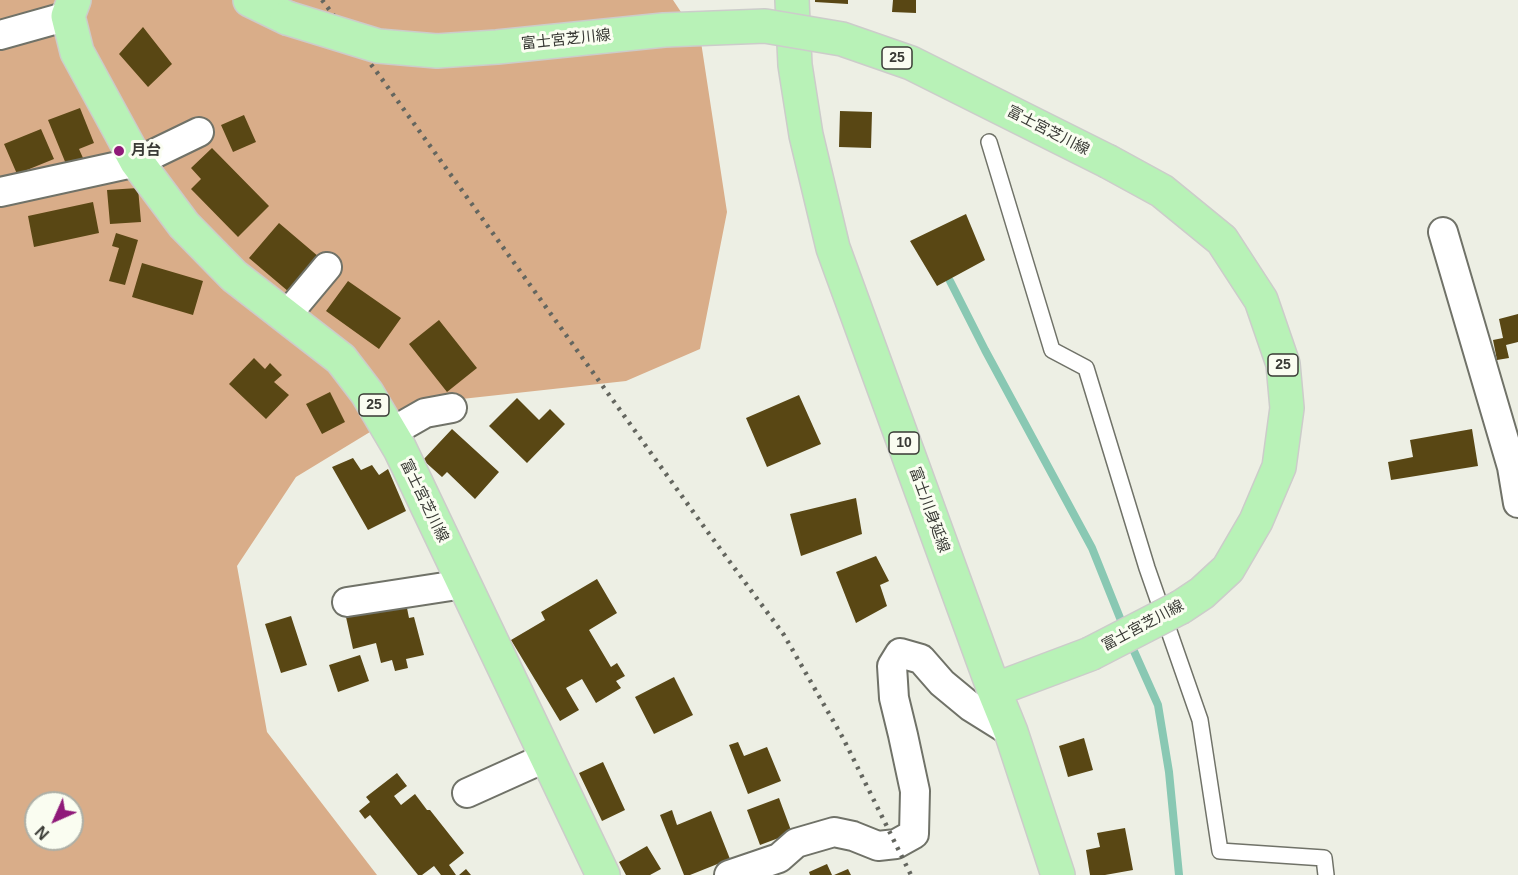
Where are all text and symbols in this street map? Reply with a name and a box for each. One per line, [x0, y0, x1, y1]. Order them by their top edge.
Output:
street label: 富士宮芝川線 [520, 26, 612, 54]
road number: 25 [882, 47, 912, 69]
street label: 富士宮芝川線 [1004, 103, 1092, 159]
place label: 月台 [131, 142, 161, 160]
marker: 月台 [112, 144, 126, 158]
road number: 25 [1268, 354, 1298, 376]
road number: 25 [359, 394, 389, 416]
road number: 10 [889, 432, 919, 454]
street label: 富士宮芝川線 [396, 457, 452, 545]
street label: 富士川身延線 [905, 465, 953, 555]
street label: 富士宮芝川線 [1099, 597, 1187, 655]
north arrow [24, 791, 84, 851]
text: N [32, 823, 52, 843]

